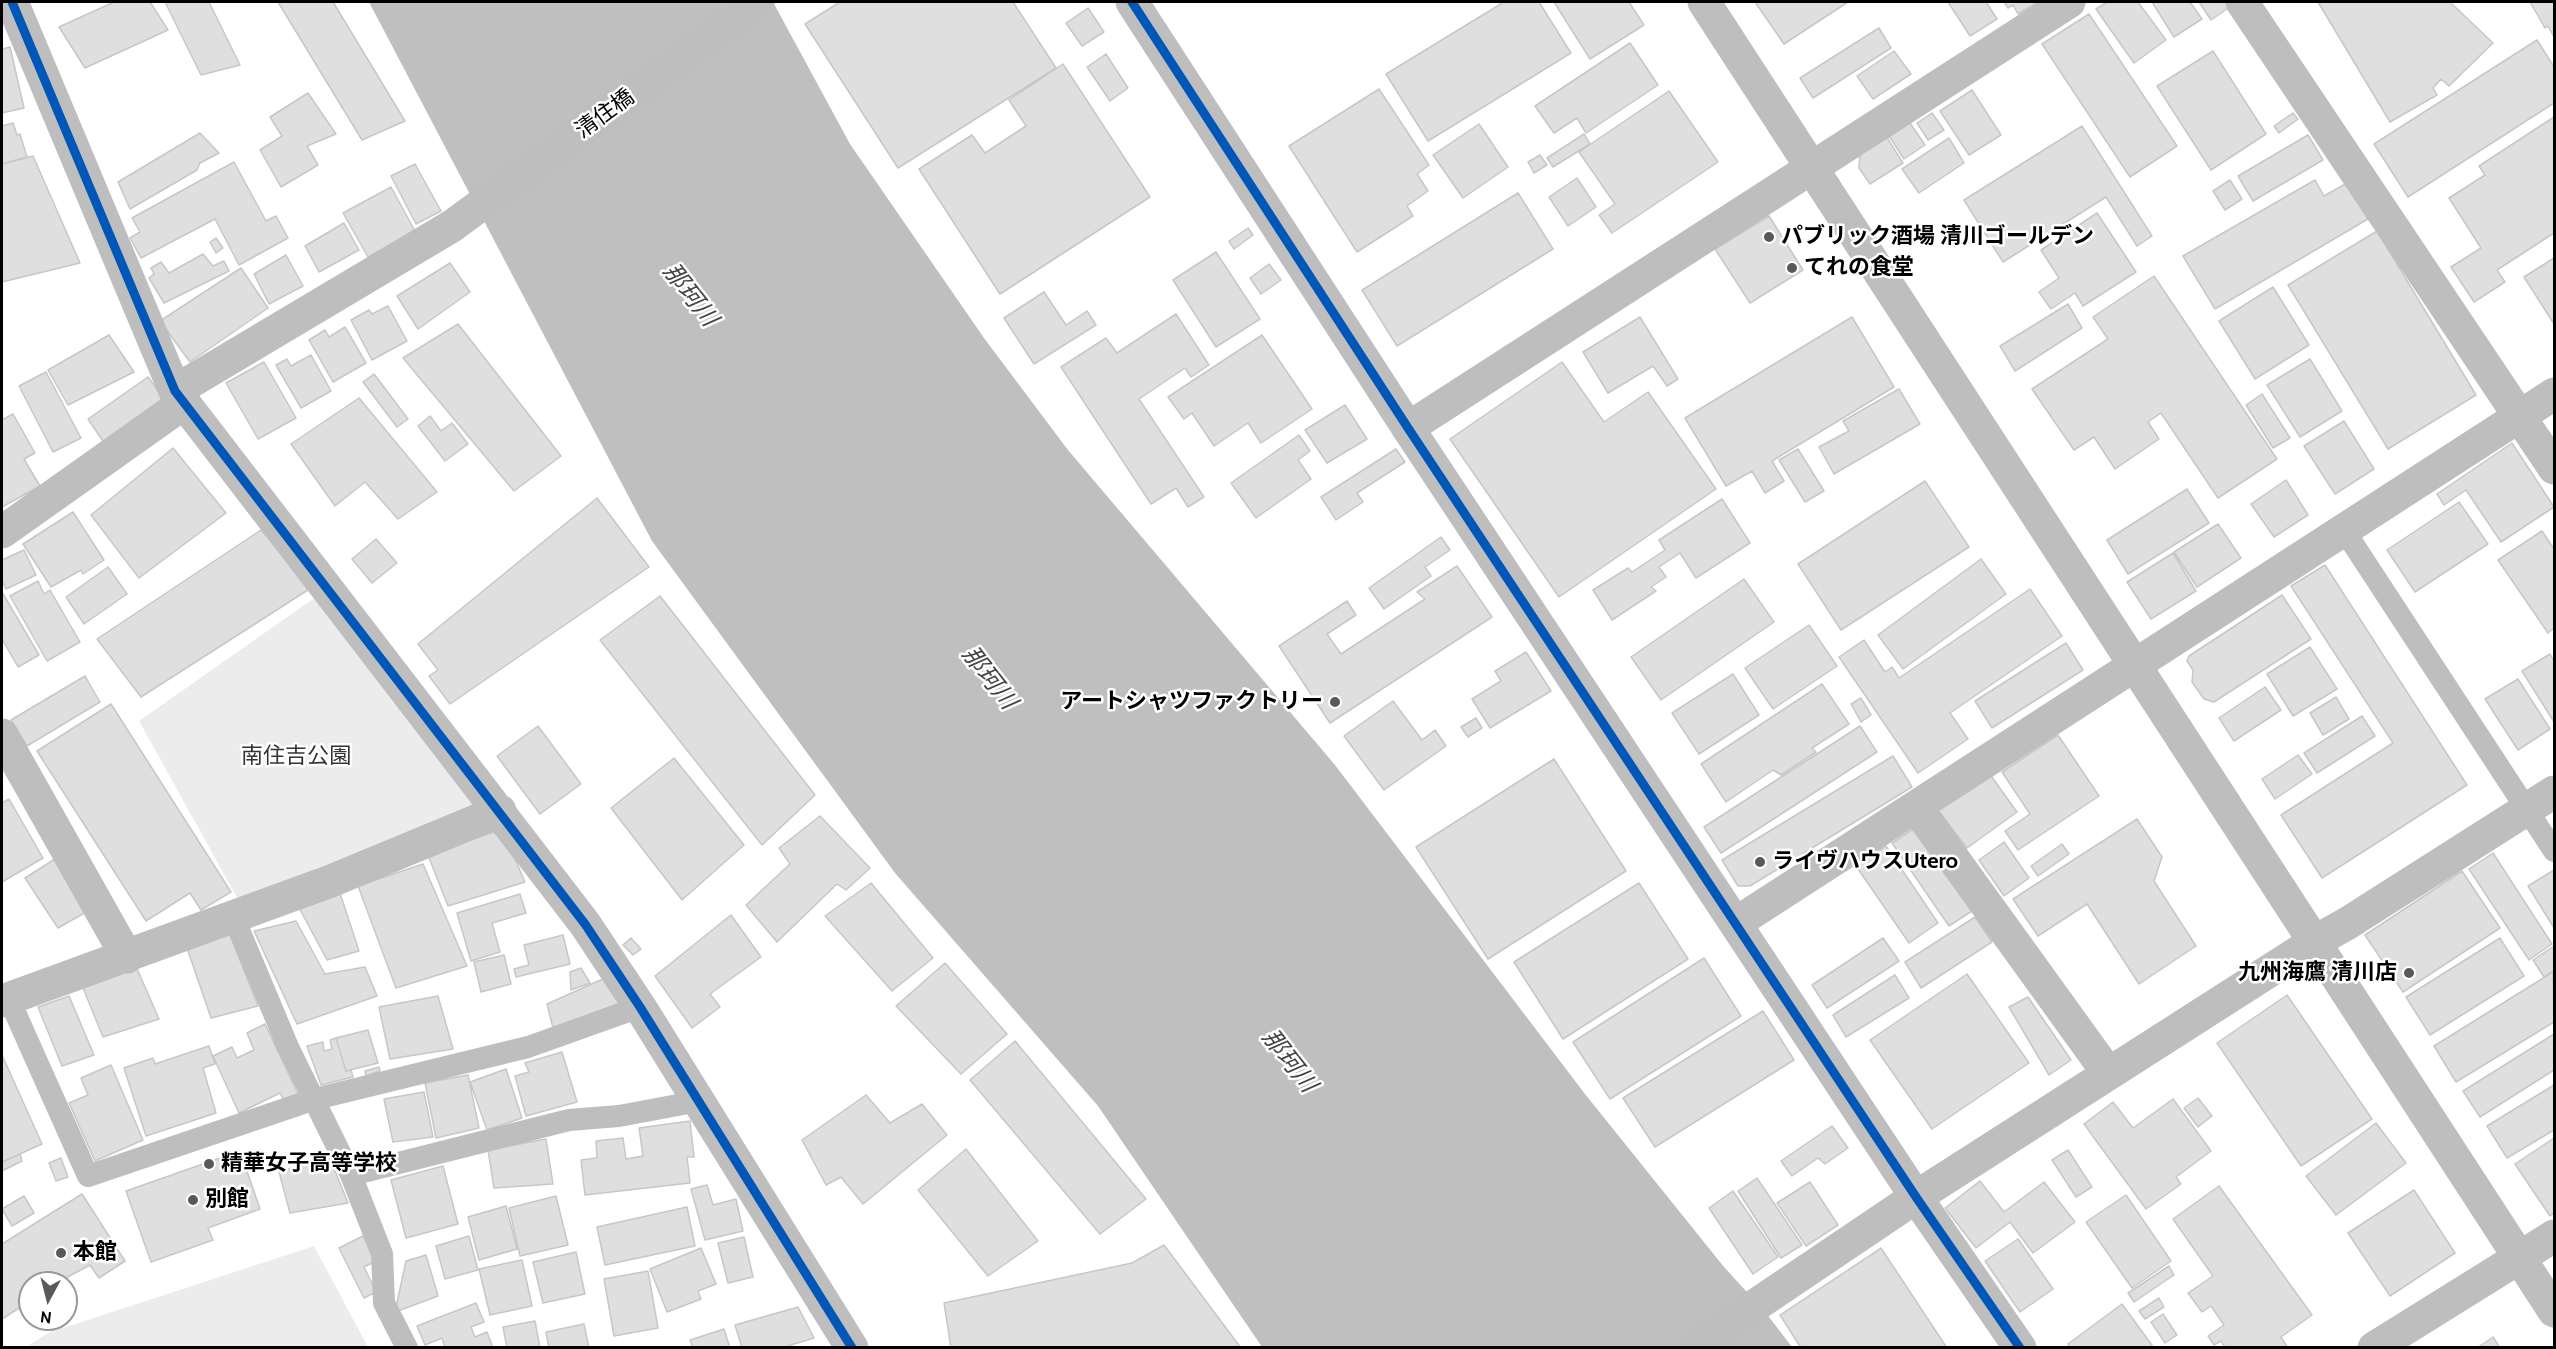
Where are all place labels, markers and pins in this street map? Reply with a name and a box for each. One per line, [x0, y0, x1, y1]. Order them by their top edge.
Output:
place label: パブリック酒場 清川ゴールデン [1781, 224, 2094, 250]
marker: パブリック酒場 清川ゴールデン [1762, 230, 1776, 244]
place label: てれの食堂 [1804, 255, 1914, 281]
marker: てれの食堂 [1785, 261, 1799, 275]
place label: アートシャツファクトリー [1060, 689, 1323, 715]
marker: アートシャツファクトリー [1328, 695, 1342, 709]
place label: ライヴハウスUtero [1772, 849, 1958, 875]
marker: ライヴハウスUtero [1753, 855, 1767, 869]
place label: 九州海鷹 清川店 [2238, 960, 2397, 986]
marker: 九州海鷹 清川店 [2402, 966, 2416, 980]
place label: 精華女子高等学校 [221, 1151, 397, 1177]
marker: 精華女子高等学校 [202, 1157, 216, 1171]
place label: 別館 [205, 1187, 249, 1213]
marker: 別館 [186, 1193, 200, 1207]
place label: 本館 [73, 1240, 117, 1266]
marker: 本館 [54, 1246, 68, 1260]

